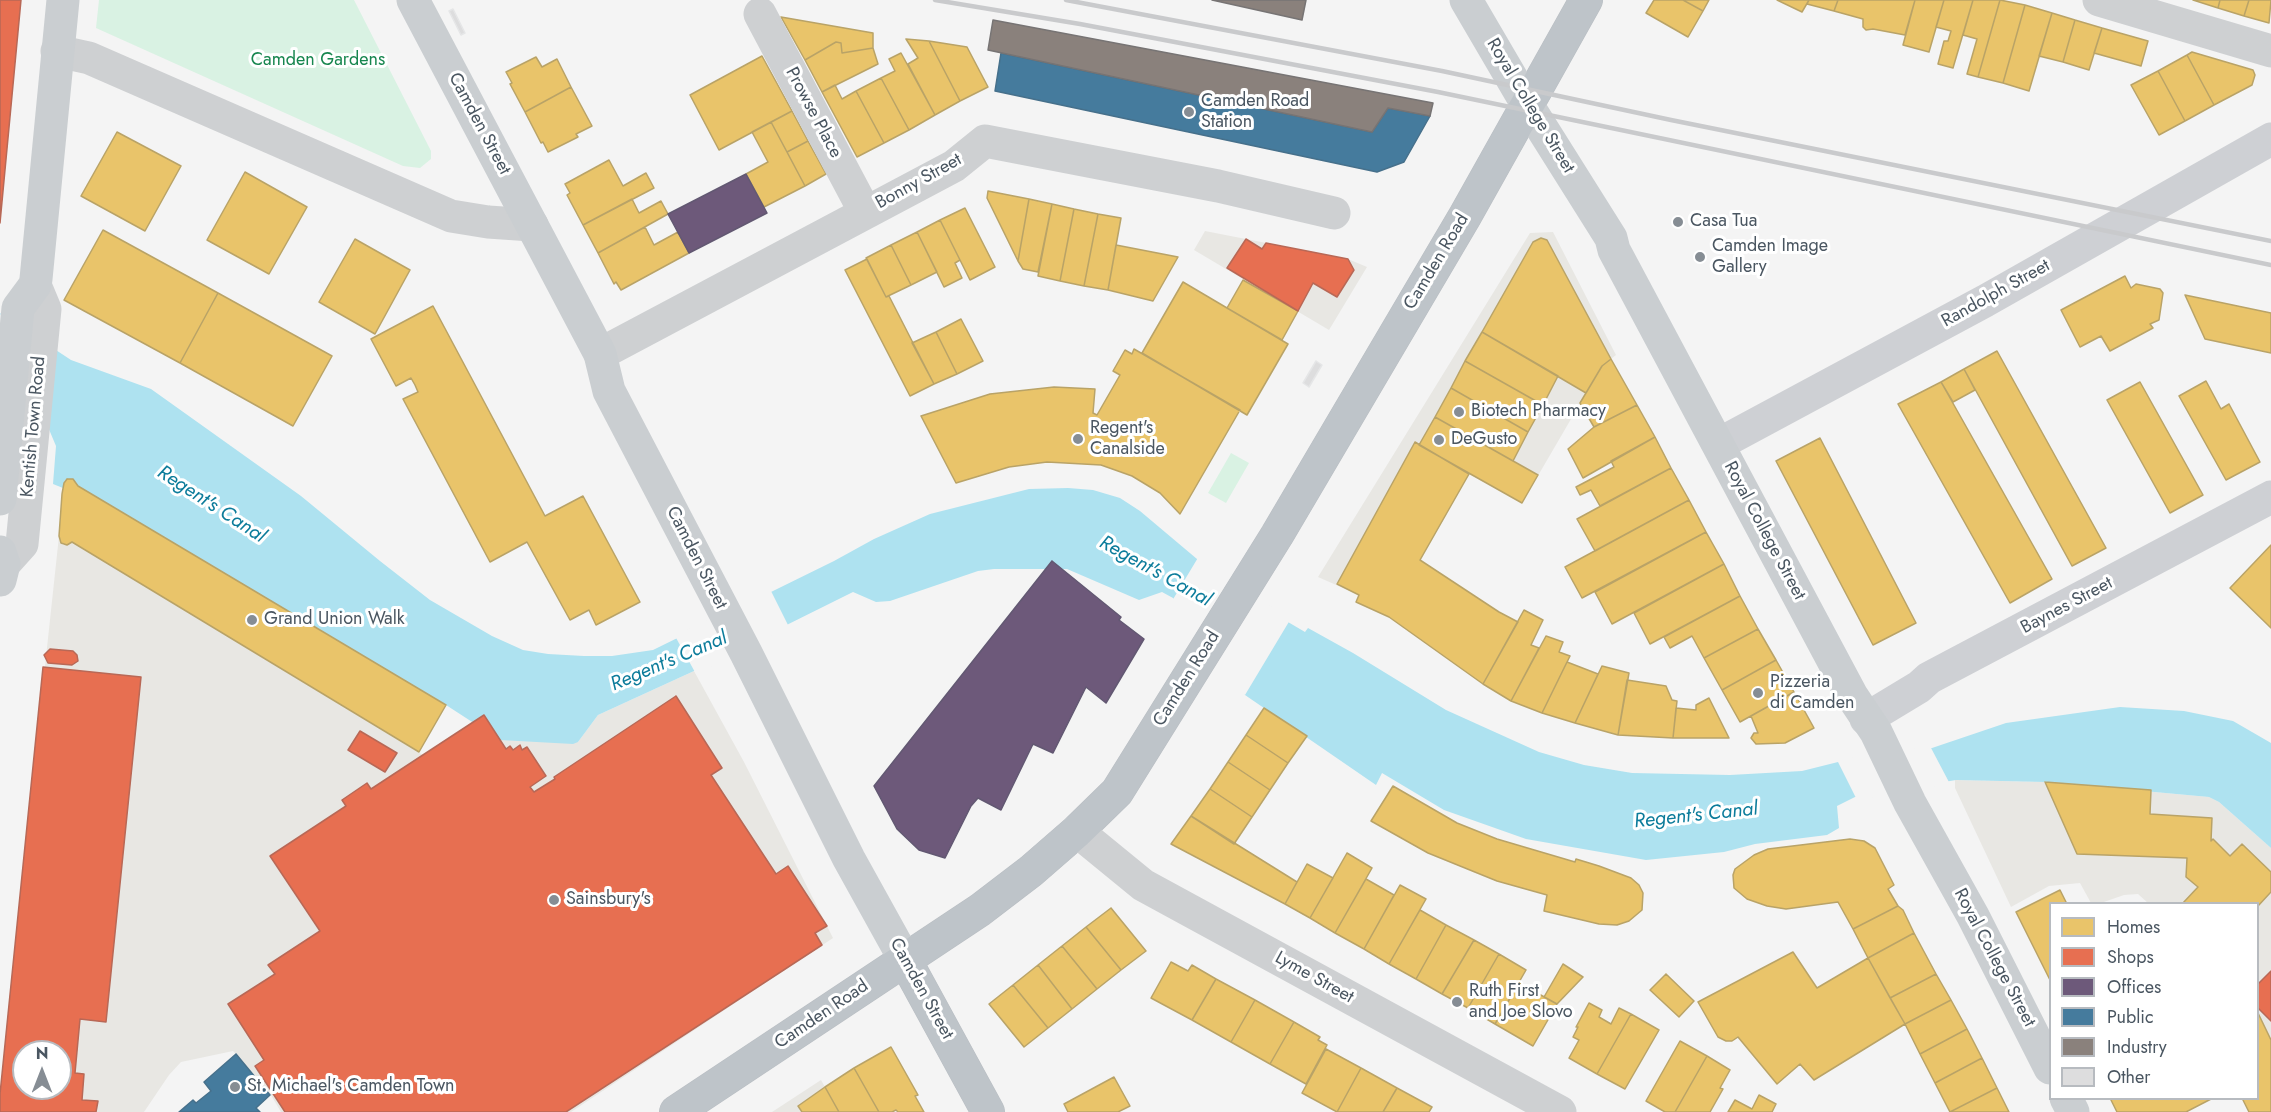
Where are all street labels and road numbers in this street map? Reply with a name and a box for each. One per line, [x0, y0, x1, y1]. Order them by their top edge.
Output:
street label: Royal College Street [1481, 35, 1579, 177]
street label: Prowse Place [780, 64, 846, 162]
street label: Camden Street [443, 69, 515, 179]
street label: Bonny Street [872, 150, 966, 214]
street label: Camden Road [1400, 210, 1474, 314]
street label: Randolph Street [1938, 255, 2054, 333]
street label: Kentish Town Road [17, 356, 51, 498]
street label: Royal College Street [1718, 458, 1810, 604]
street label: Camden Street [661, 503, 731, 613]
street label: Baynes Street [2017, 573, 2117, 639]
street label: Camden Road [1149, 627, 1225, 731]
street label: Royal College Street [1948, 885, 2040, 1031]
street label: Camden Street [884, 935, 958, 1043]
street label: Lyme Street [1271, 948, 1357, 1008]
street label: Camden Road [771, 976, 873, 1054]

